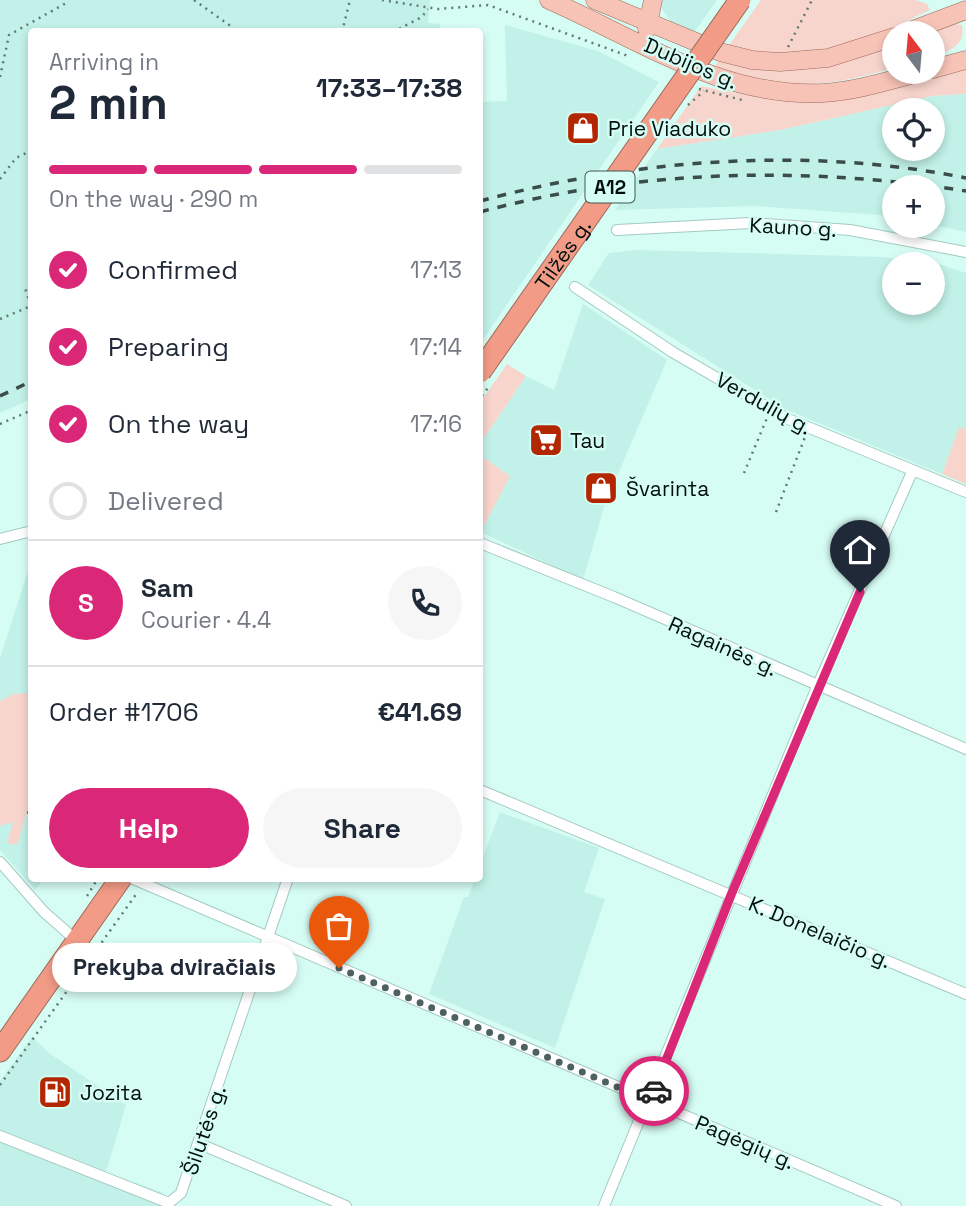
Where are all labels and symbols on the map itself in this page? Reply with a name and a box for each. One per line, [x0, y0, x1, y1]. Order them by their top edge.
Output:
north arrow [882, 21, 945, 84]
street label: Dubijos g. [640, 31, 742, 95]
shop icon: Prie Viaduko [564, 109, 602, 147]
place label: Prie Viaduko [608, 115, 731, 142]
road number: A12 [586, 172, 634, 202]
street label: Kauno g. [749, 211, 837, 243]
street label: Tilžės g. [528, 213, 597, 295]
street label: Verdulių g. [711, 366, 817, 440]
supermarket icon: Tau [527, 421, 565, 459]
place label: Tau [570, 427, 605, 454]
shop icon: Švarinta [582, 469, 620, 507]
place label: Švarinta [626, 475, 709, 502]
pin [830, 520, 890, 592]
street label: Ragainės g. [664, 610, 782, 682]
street label: K. Donelaičio g. [745, 890, 895, 974]
pin [309, 896, 369, 968]
callout: Prekyba dviračiais [52, 944, 297, 992]
courier [619, 1056, 689, 1126]
fuel station icon: Jozita [36, 1073, 74, 1111]
place label: Jozita [80, 1079, 142, 1106]
street label: Šilutės g. [176, 1082, 232, 1178]
street label: Pagėgių g. [691, 1109, 799, 1175]

